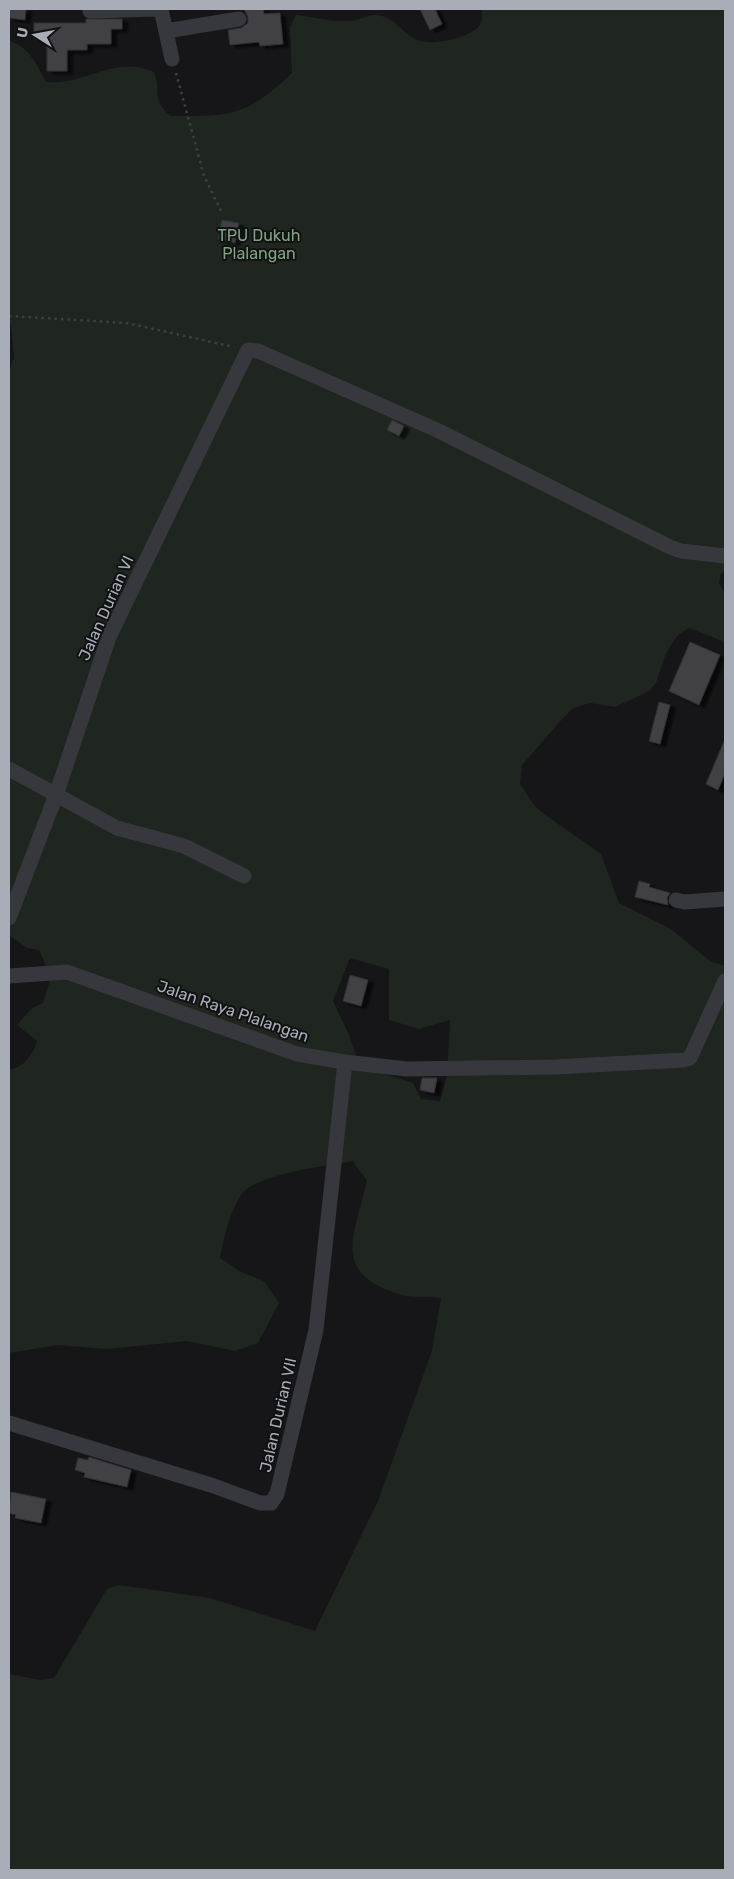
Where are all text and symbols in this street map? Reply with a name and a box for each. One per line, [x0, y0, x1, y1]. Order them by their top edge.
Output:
north arrow [10, 10, 60, 60]
text: U [13, 26, 32, 39]
park label: TPU Dukuh Plalangan [218, 226, 300, 263]
street label: Jalan Durian VI [74, 553, 138, 663]
street label: Jalan Raya Plalangan [155, 976, 311, 1046]
street label: Jalan Durian VII [256, 1356, 300, 1474]

